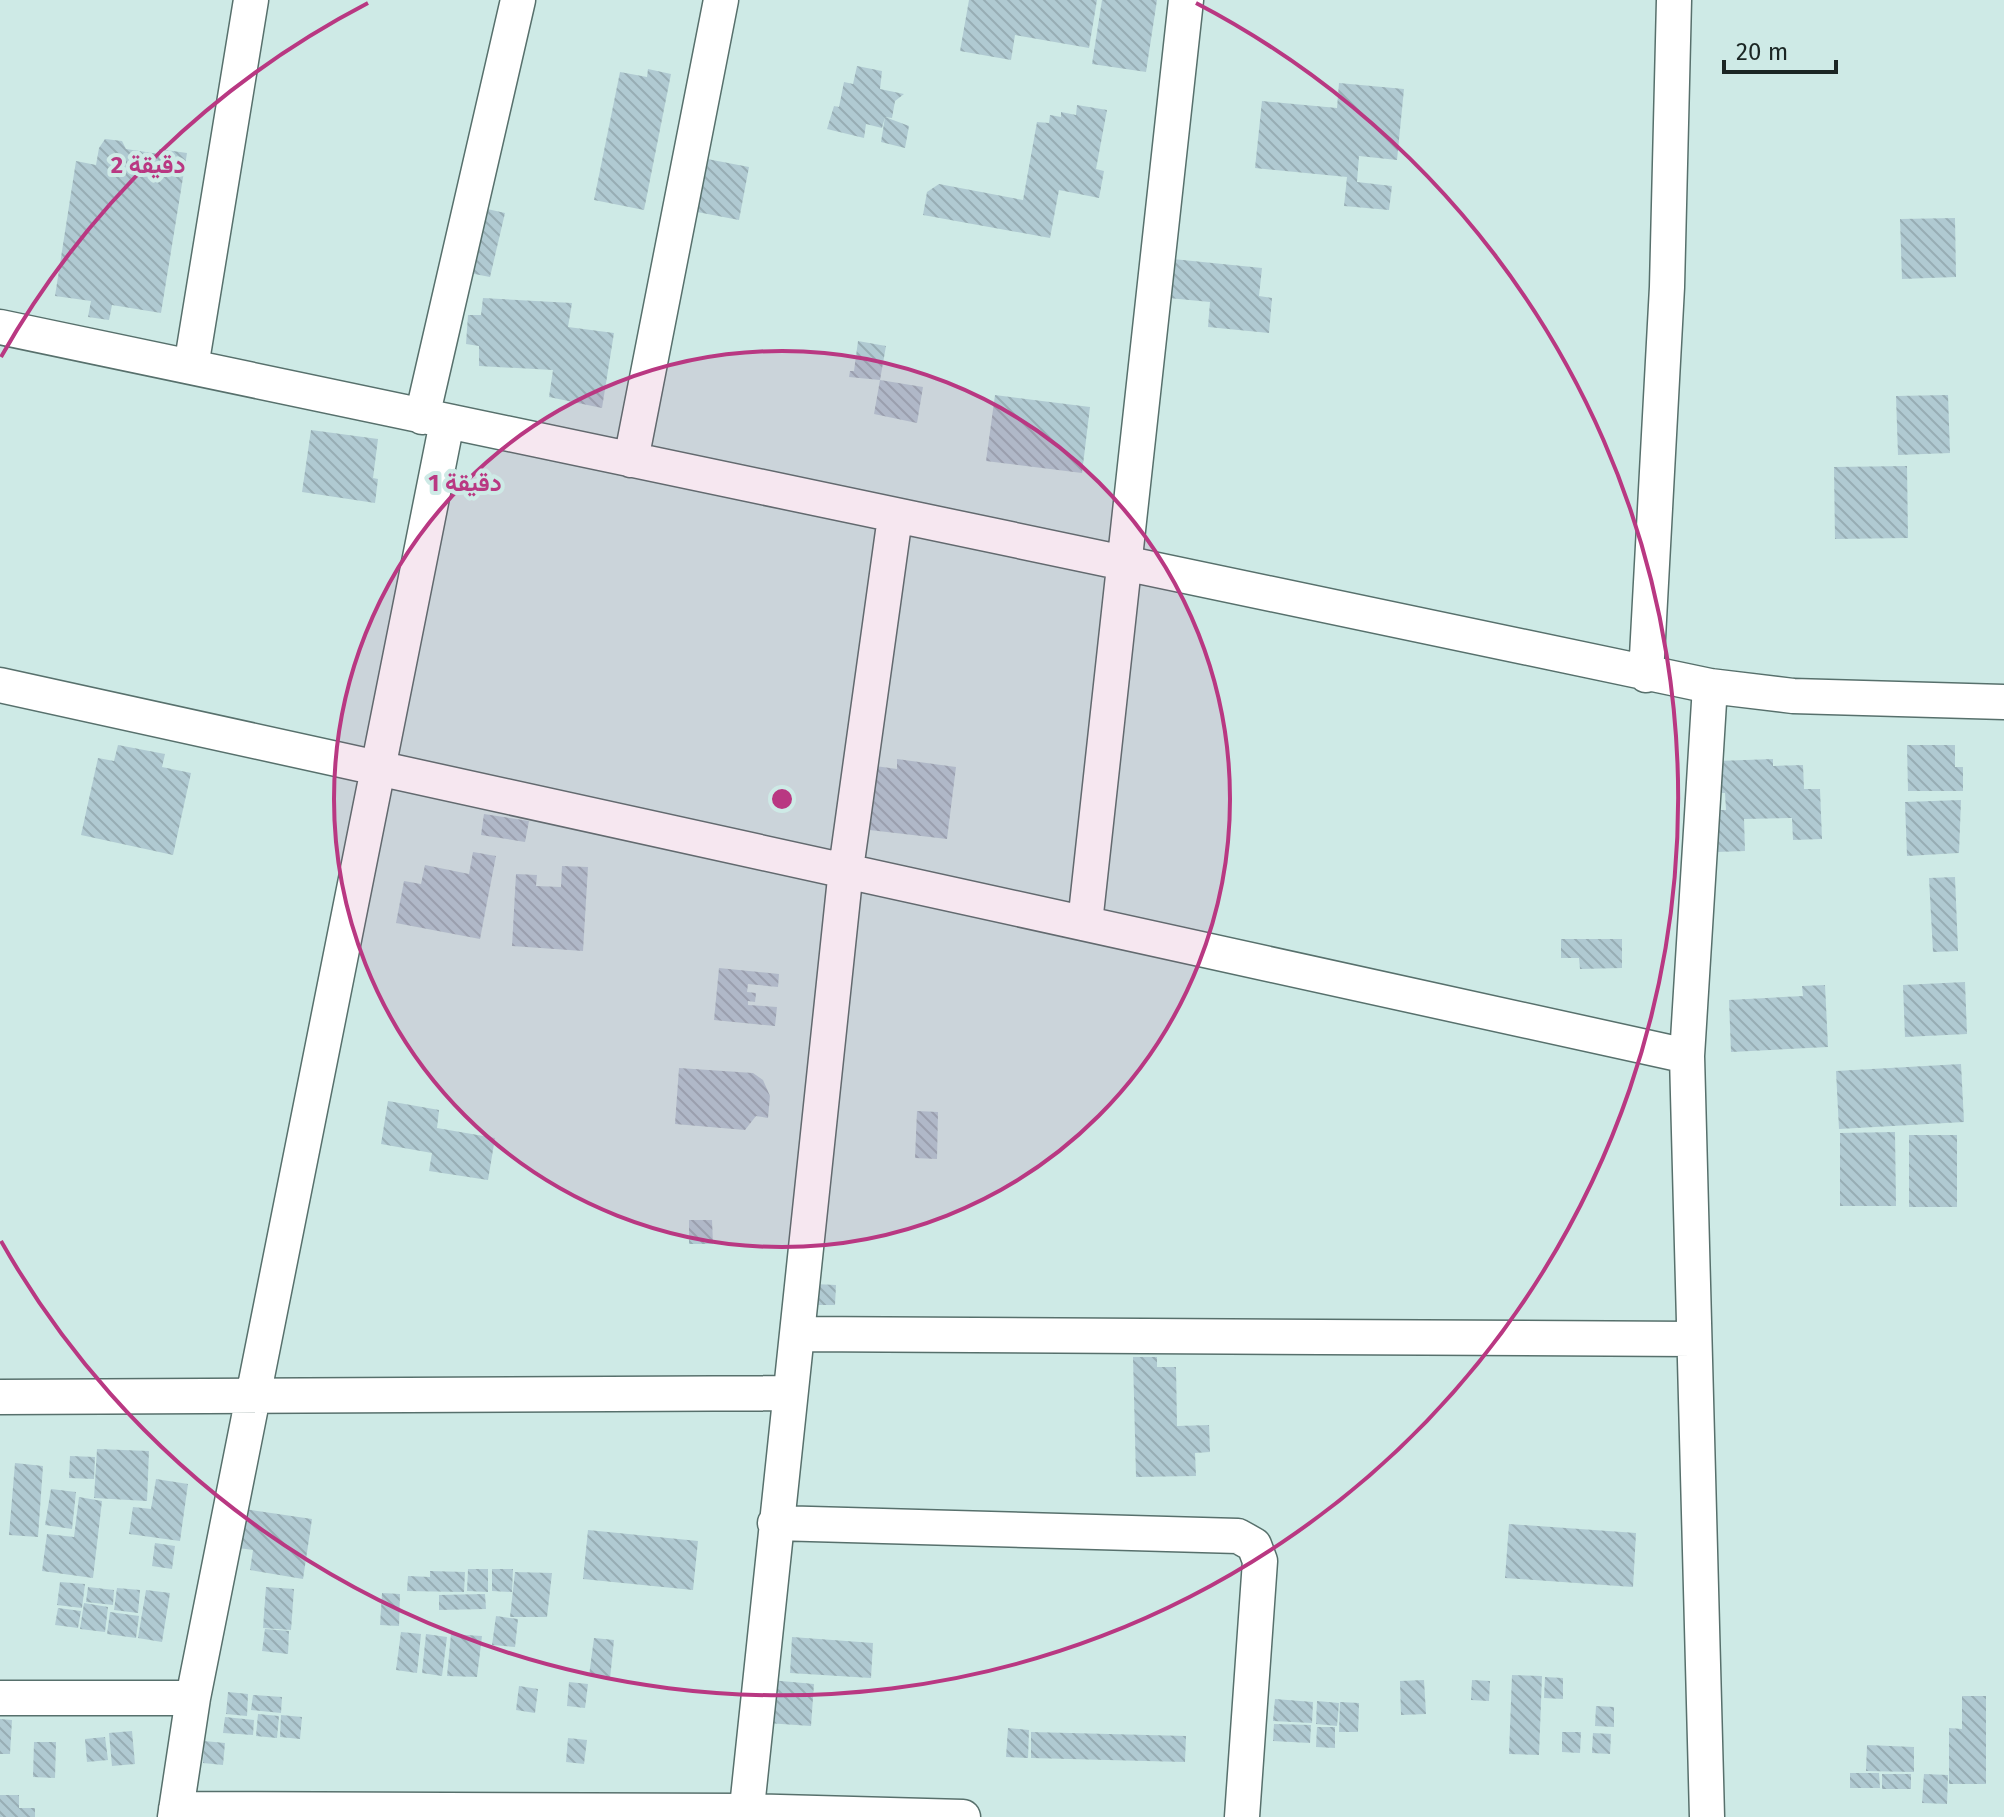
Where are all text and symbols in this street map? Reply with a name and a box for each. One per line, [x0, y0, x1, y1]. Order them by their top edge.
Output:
scale bar [1724, 24, 1836, 74]
text: 20 m [1736, 38, 1788, 66]
text: 2 دقيقة [111, 151, 185, 179]
text: 1 دقيقة [428, 469, 502, 497]
centre of rings [768, 785, 796, 813]

